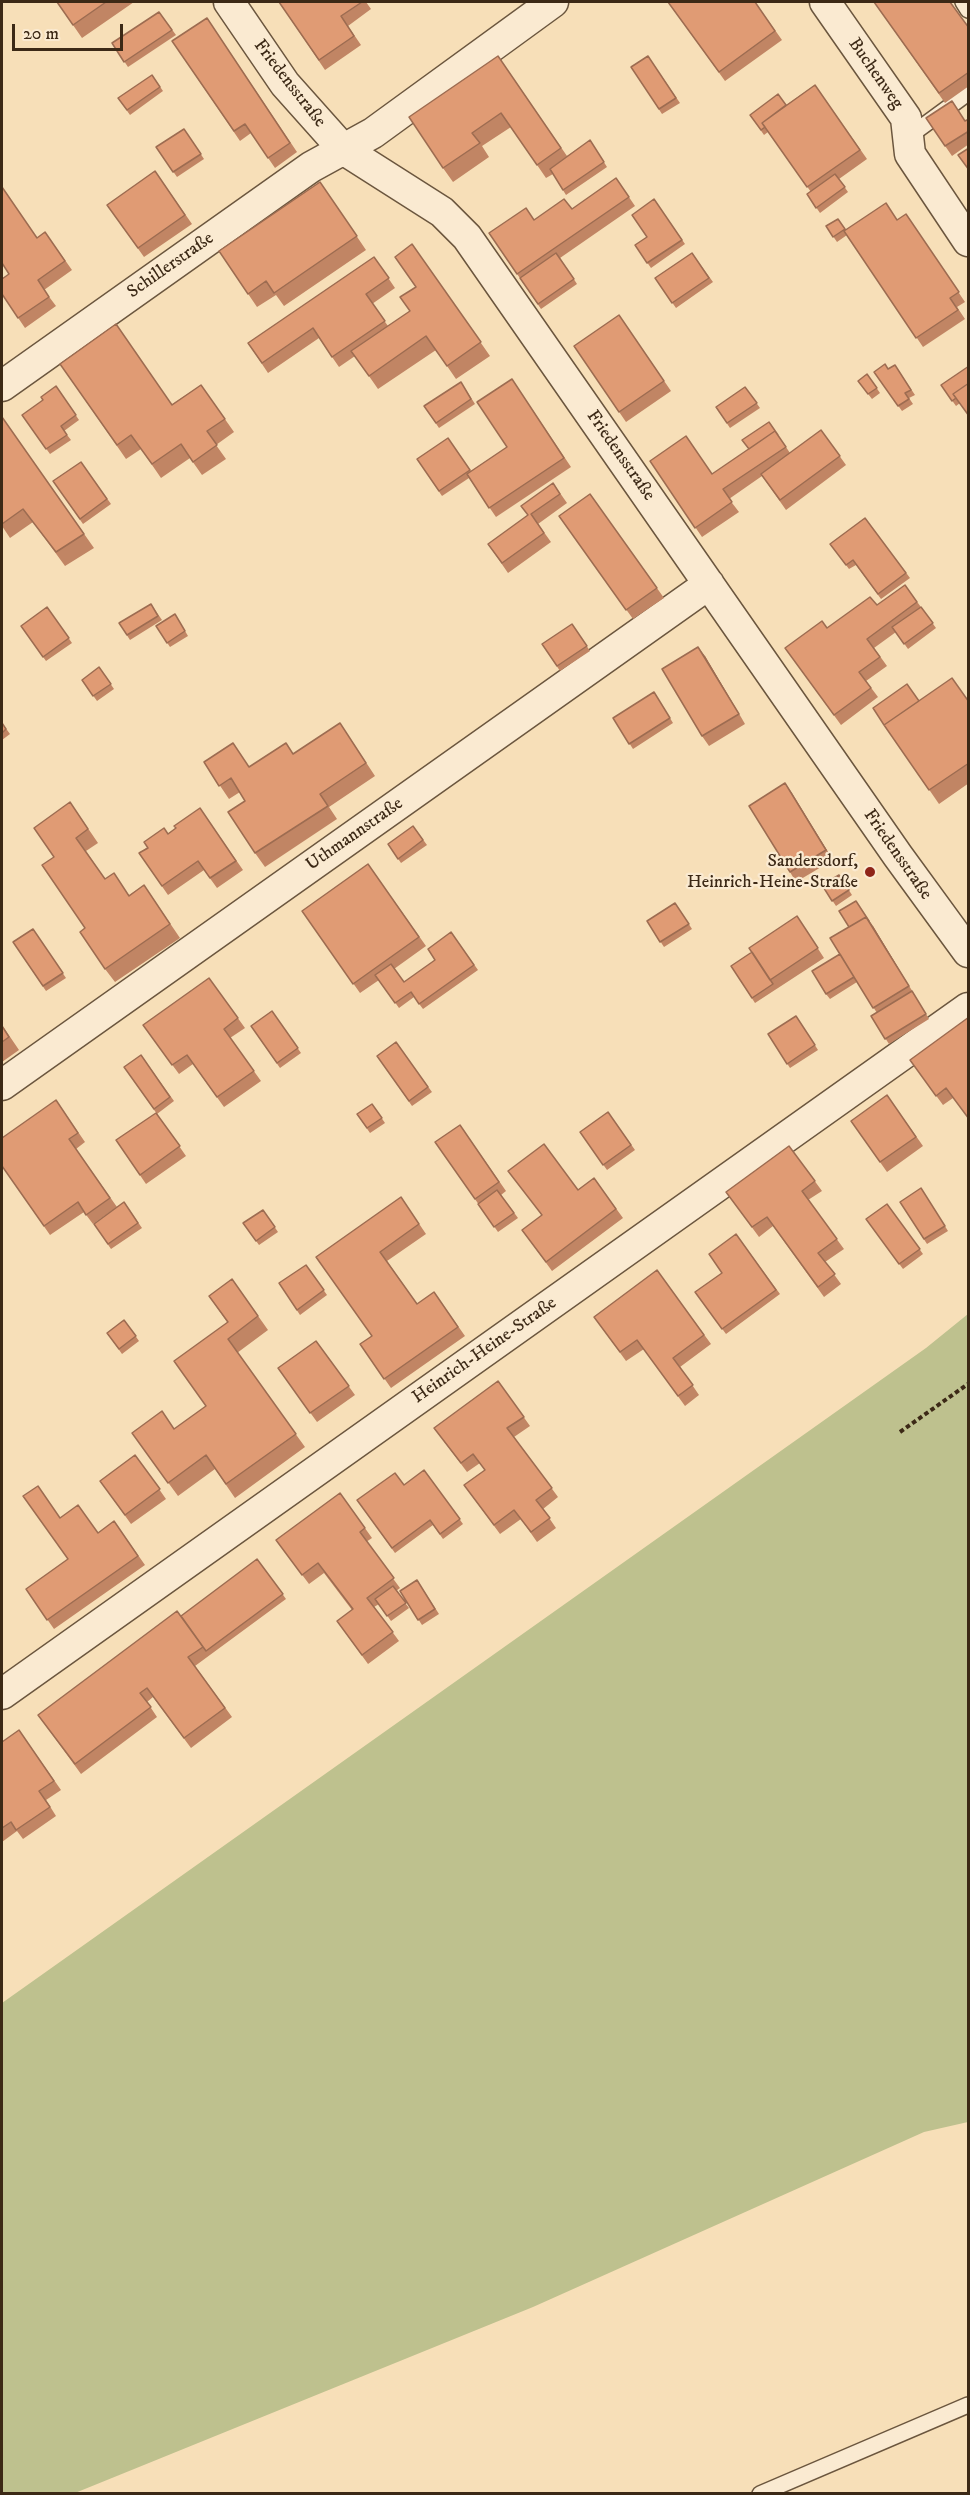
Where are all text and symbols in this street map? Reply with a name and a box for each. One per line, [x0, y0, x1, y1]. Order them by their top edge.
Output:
scale bar [15, 12, 126, 50]
text: 20 m [23, 23, 59, 45]
street label: Buchenweg [843, 34, 907, 114]
street label: Friedensstraße [248, 36, 330, 132]
street label: Schillerstraße [124, 228, 218, 304]
street label: Friedensstraße [581, 407, 659, 505]
street label: Uthmannstraße [302, 794, 408, 876]
street label: Friedensstraße [858, 806, 936, 904]
place label: Sandersdorf, Heinrich-Heine-Straße [687, 851, 858, 894]
marker: Sandersdorf, Heinrich-Heine-Straße [863, 865, 877, 879]
street label: Heinrich-Heine-Straße [409, 1293, 561, 1409]

